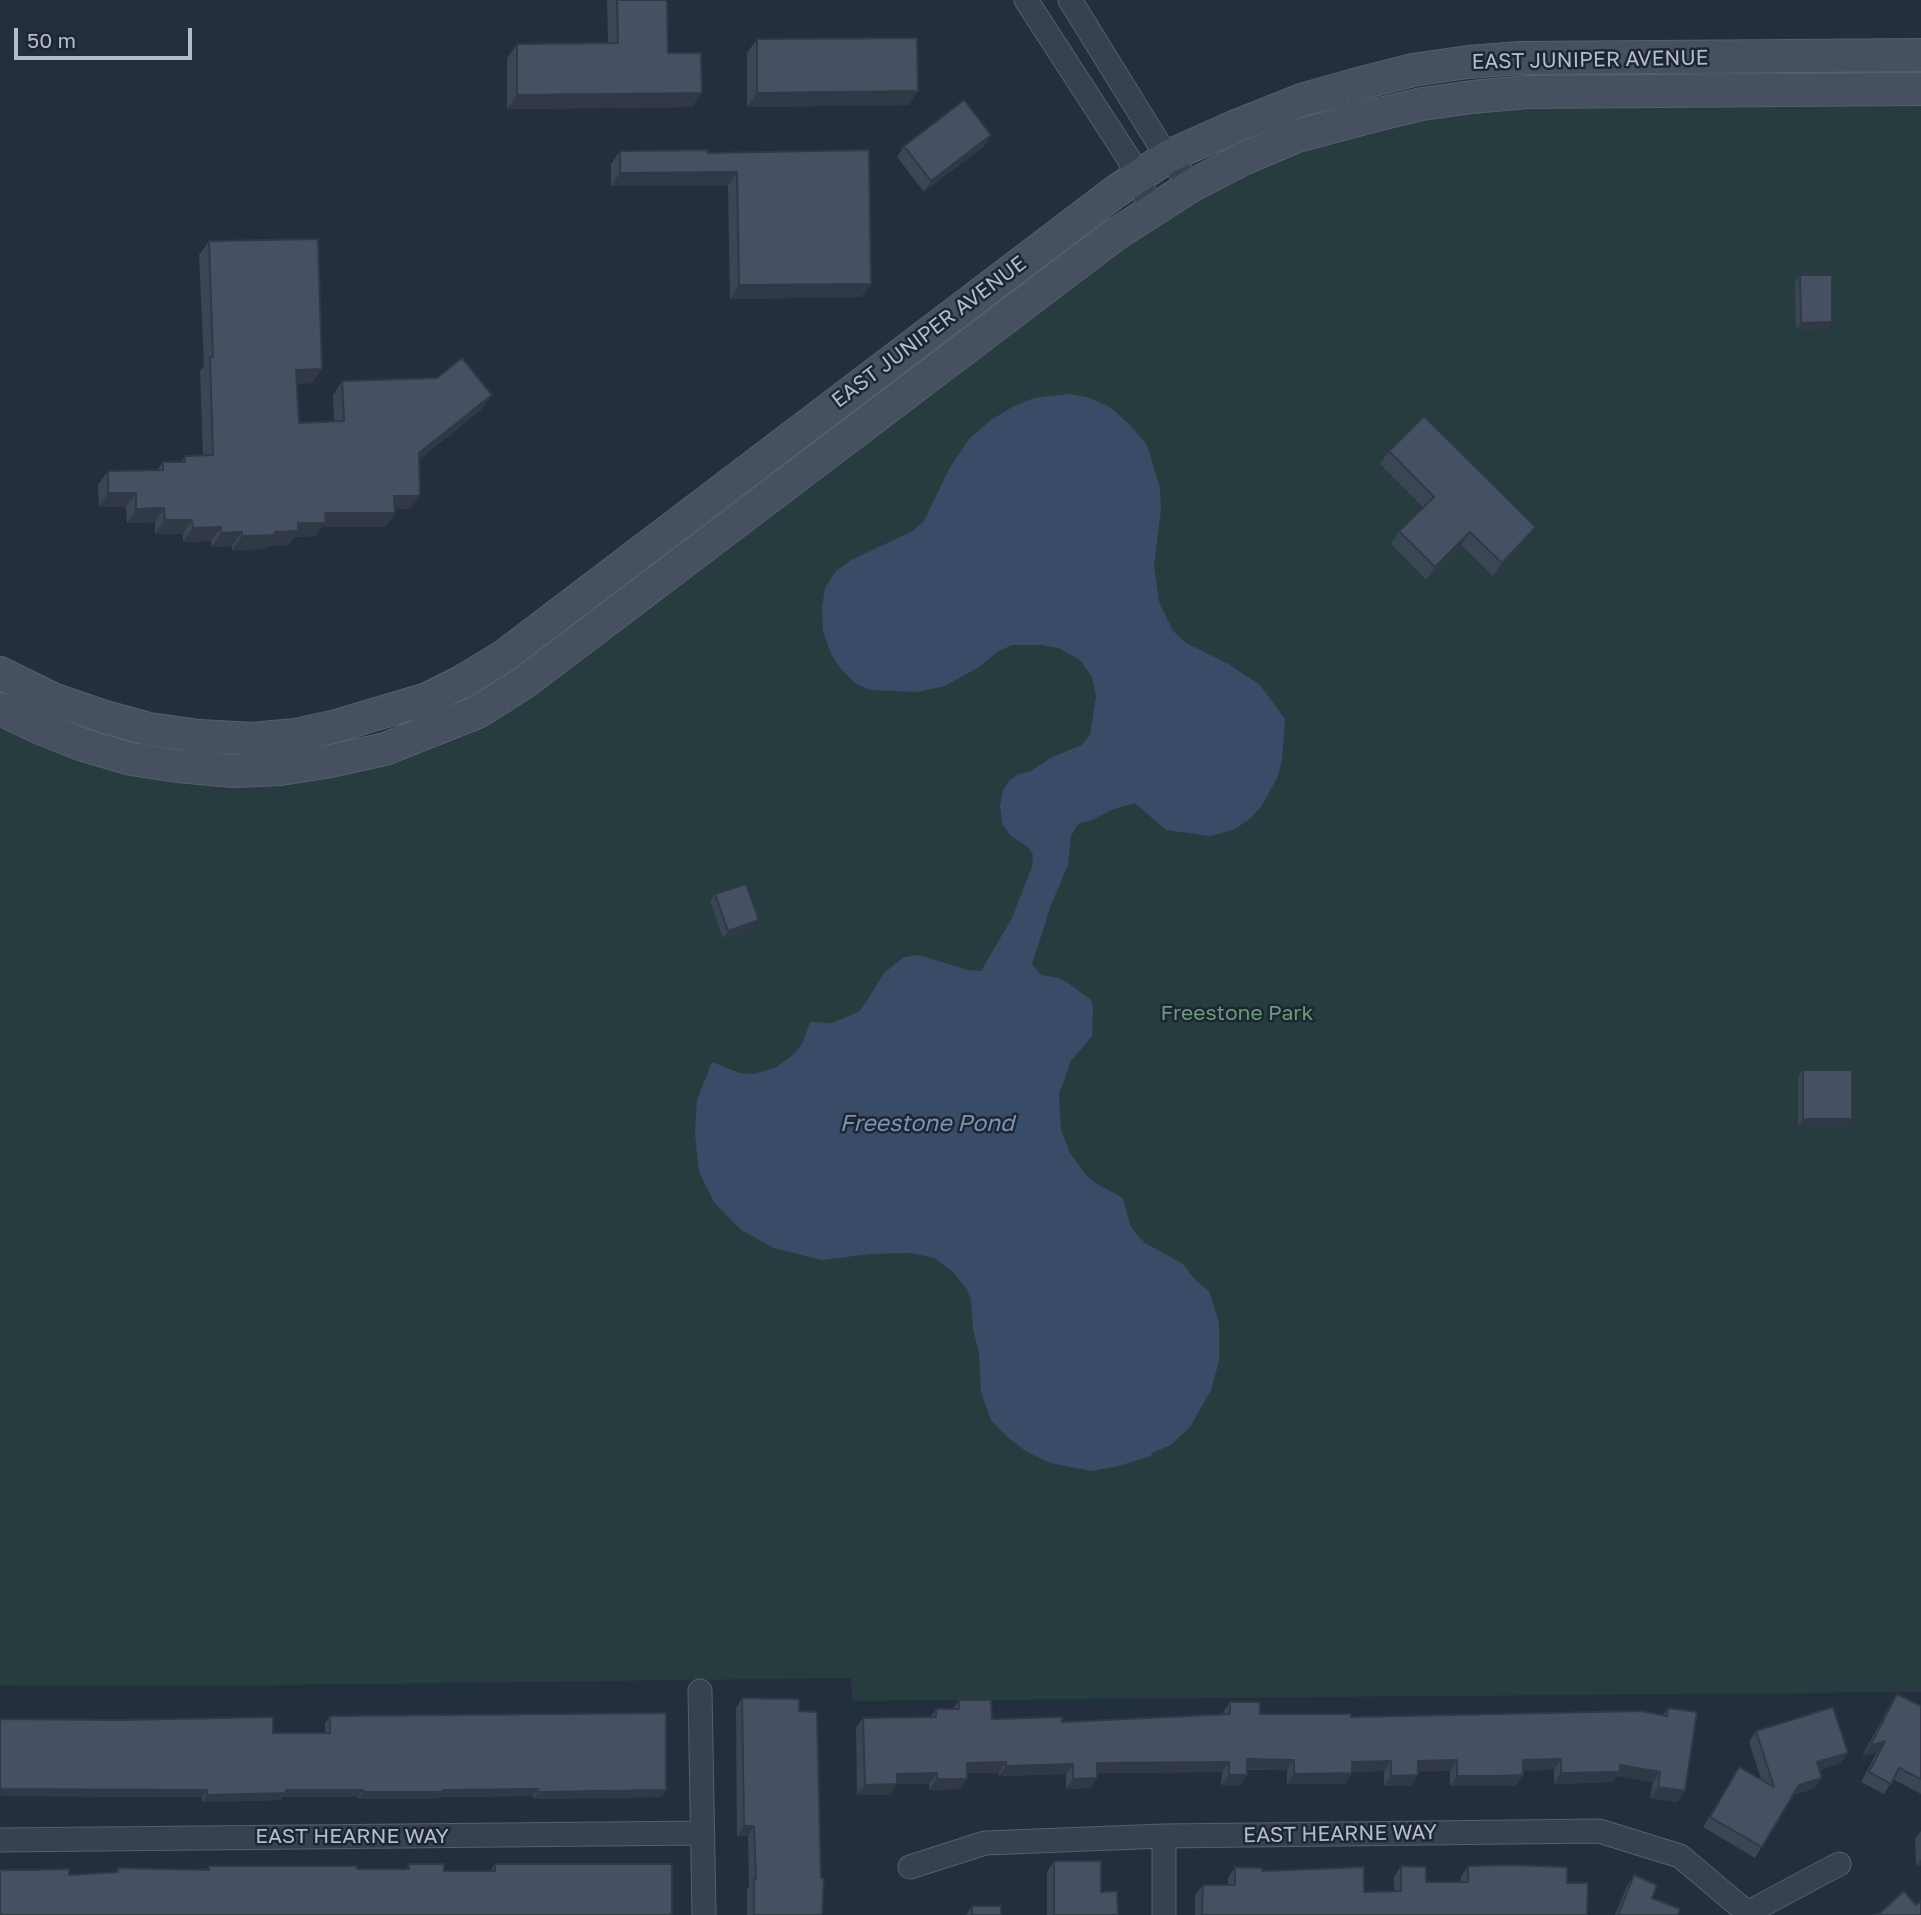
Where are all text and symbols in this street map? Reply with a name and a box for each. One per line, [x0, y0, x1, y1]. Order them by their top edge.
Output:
scale bar [18, 14, 196, 58]
text: 50 m [27, 27, 76, 53]
street label: EAST JUNIPER AVENUE [1471, 45, 1709, 75]
street label: EAST JUNIPER AVENUE [827, 251, 1031, 413]
park label: Freestone Park [1161, 1000, 1313, 1026]
water label: Freestone Pond [840, 1110, 1014, 1138]
street label: EAST HEARNE WAY [1243, 1820, 1437, 1848]
street label: EAST HEARNE WAY [255, 1823, 449, 1849]

